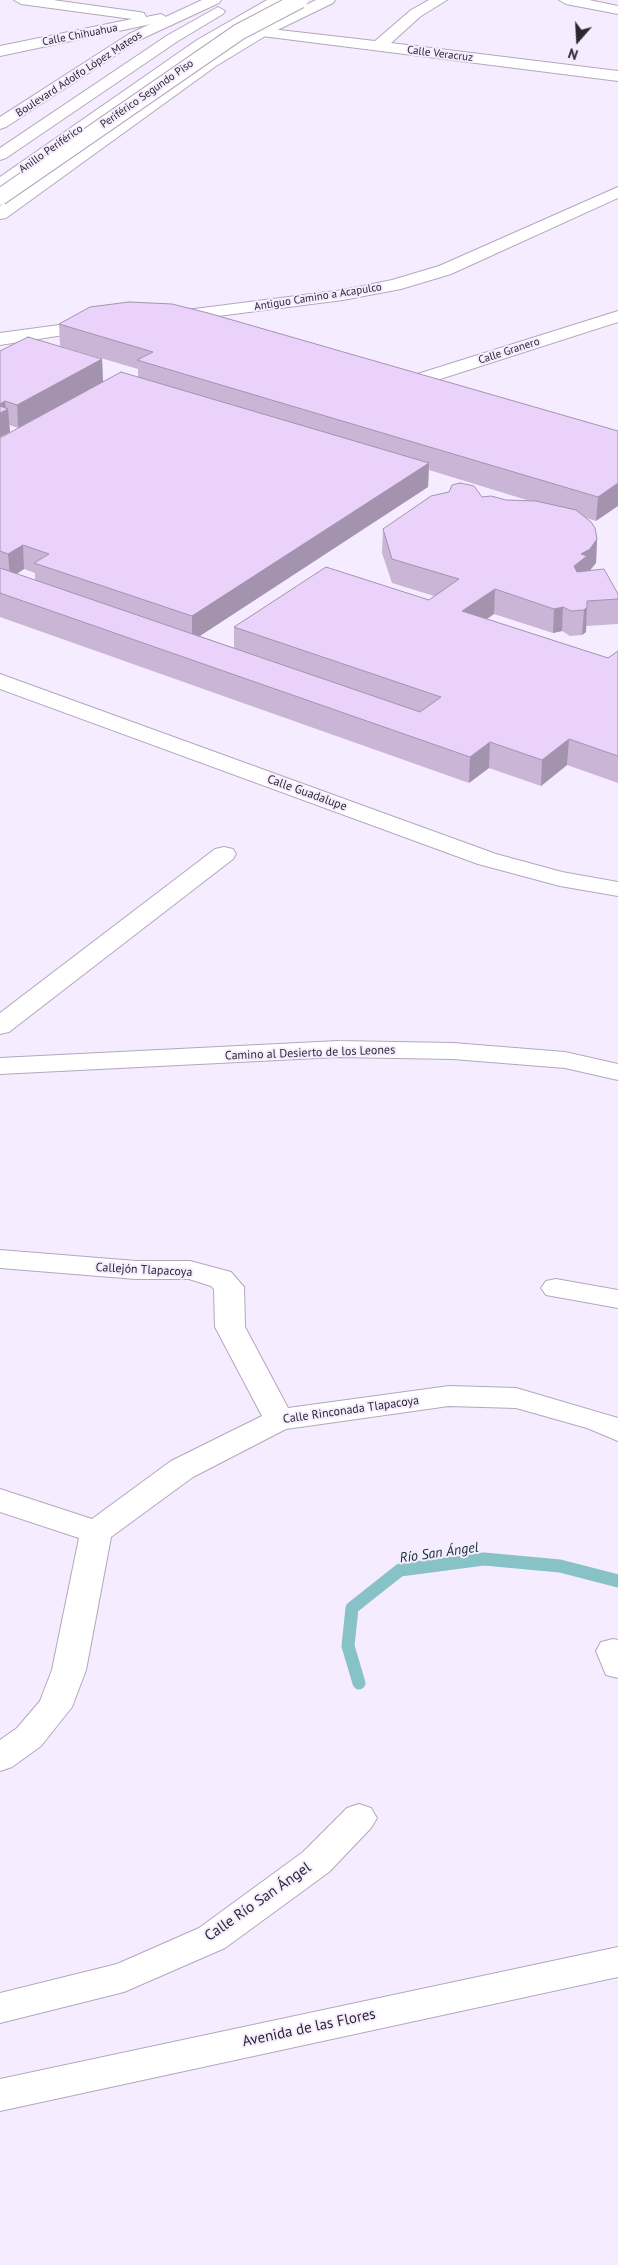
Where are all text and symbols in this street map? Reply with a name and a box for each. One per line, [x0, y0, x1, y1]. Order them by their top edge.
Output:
north arrow [553, 15, 603, 65]
street label: Calle Chihuahua [41, 21, 119, 49]
street label: Boulevard Adolfo López Mateos [13, 28, 145, 120]
street label: Calle Veracruz [406, 43, 474, 65]
text: N [566, 44, 580, 64]
street label: Periférico Segundo Piso [98, 57, 196, 131]
street label: Anillo Periférico [17, 122, 85, 176]
street label: Antiguo Camino a Acapulco [253, 280, 383, 314]
street label: Calle Granero [477, 335, 541, 367]
street label: Calle Guadalupe [265, 772, 349, 814]
street label: Camino al Desierto de los Leones [225, 1043, 395, 1063]
street label: Callejón Tlapacoya [95, 1260, 193, 1280]
street label: Calle Rinconada Tlapacoya [282, 1393, 420, 1427]
water label: Río San Ángel [399, 1539, 479, 1567]
street label: Calle Río San Ángel [201, 1859, 315, 1945]
street label: Avenida de las Flores [241, 2005, 377, 2051]

